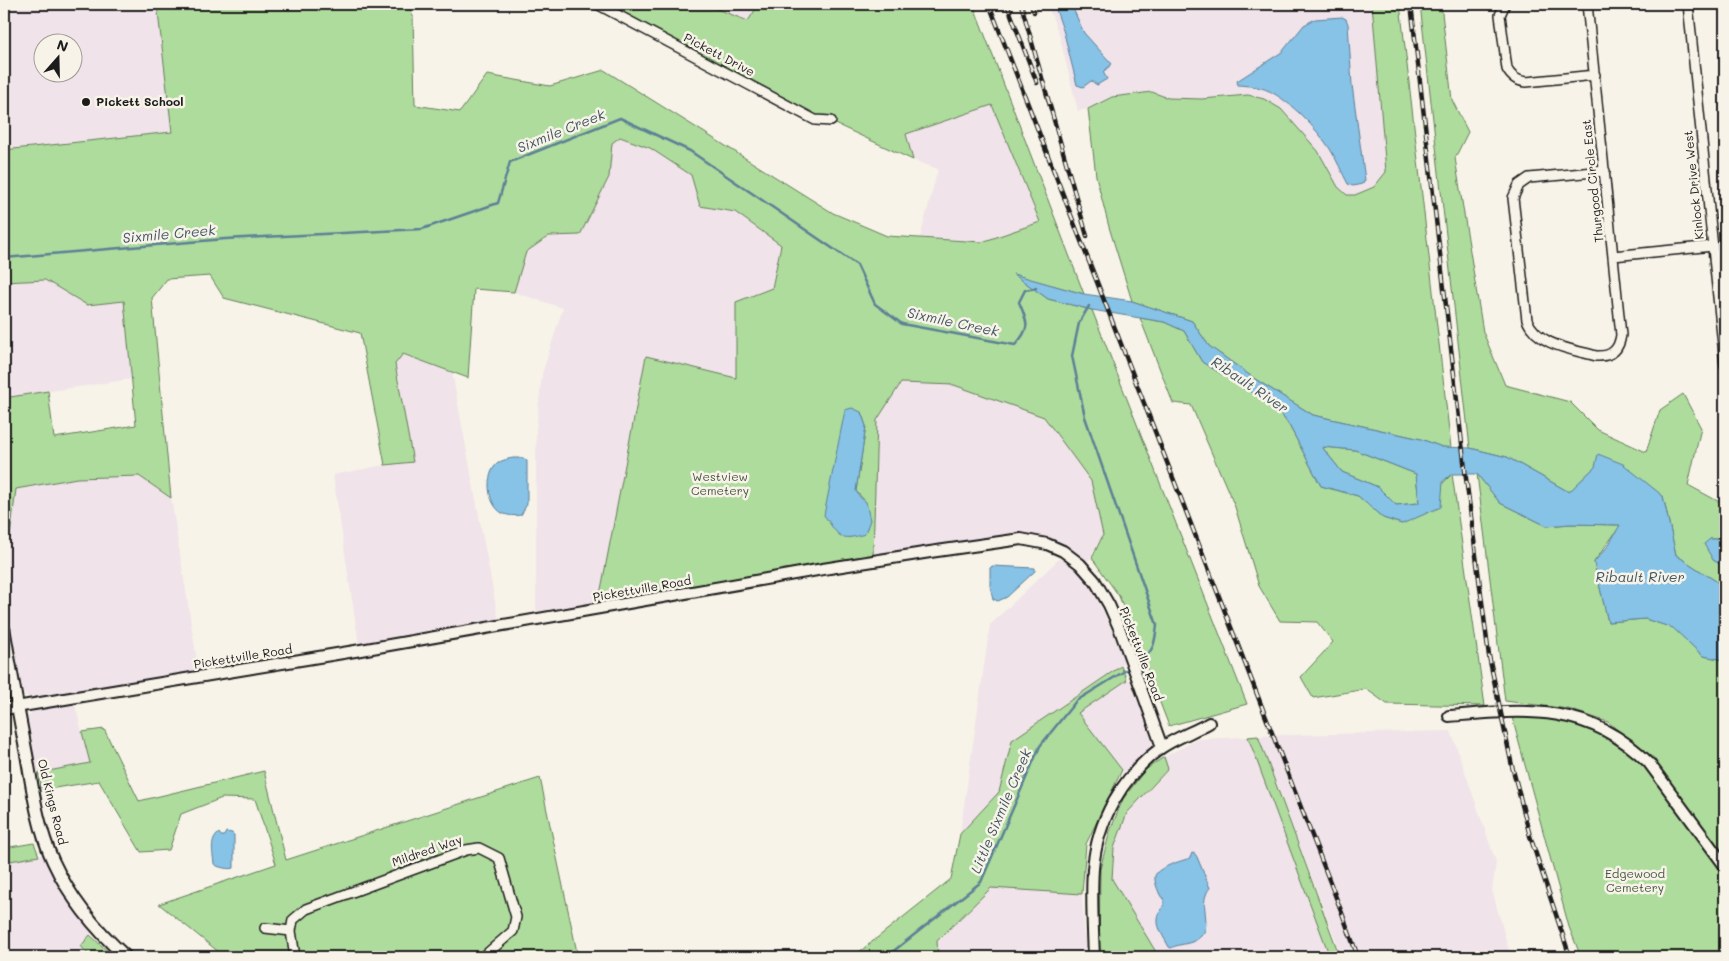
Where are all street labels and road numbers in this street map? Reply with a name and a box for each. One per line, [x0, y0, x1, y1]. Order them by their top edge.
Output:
street label: Pickett Drive [681, 29, 758, 79]
street label: Thurgood Circle East [1578, 119, 1606, 243]
street label: Kinlock Drive West [1679, 130, 1707, 240]
street label: Pickettville Road [591, 571, 693, 605]
street label: Pickettville Road [1117, 604, 1167, 703]
street label: Pickettville Road [192, 640, 294, 672]
street label: Old Kings Road [35, 757, 71, 847]
street label: Mildred Way [390, 831, 464, 870]

